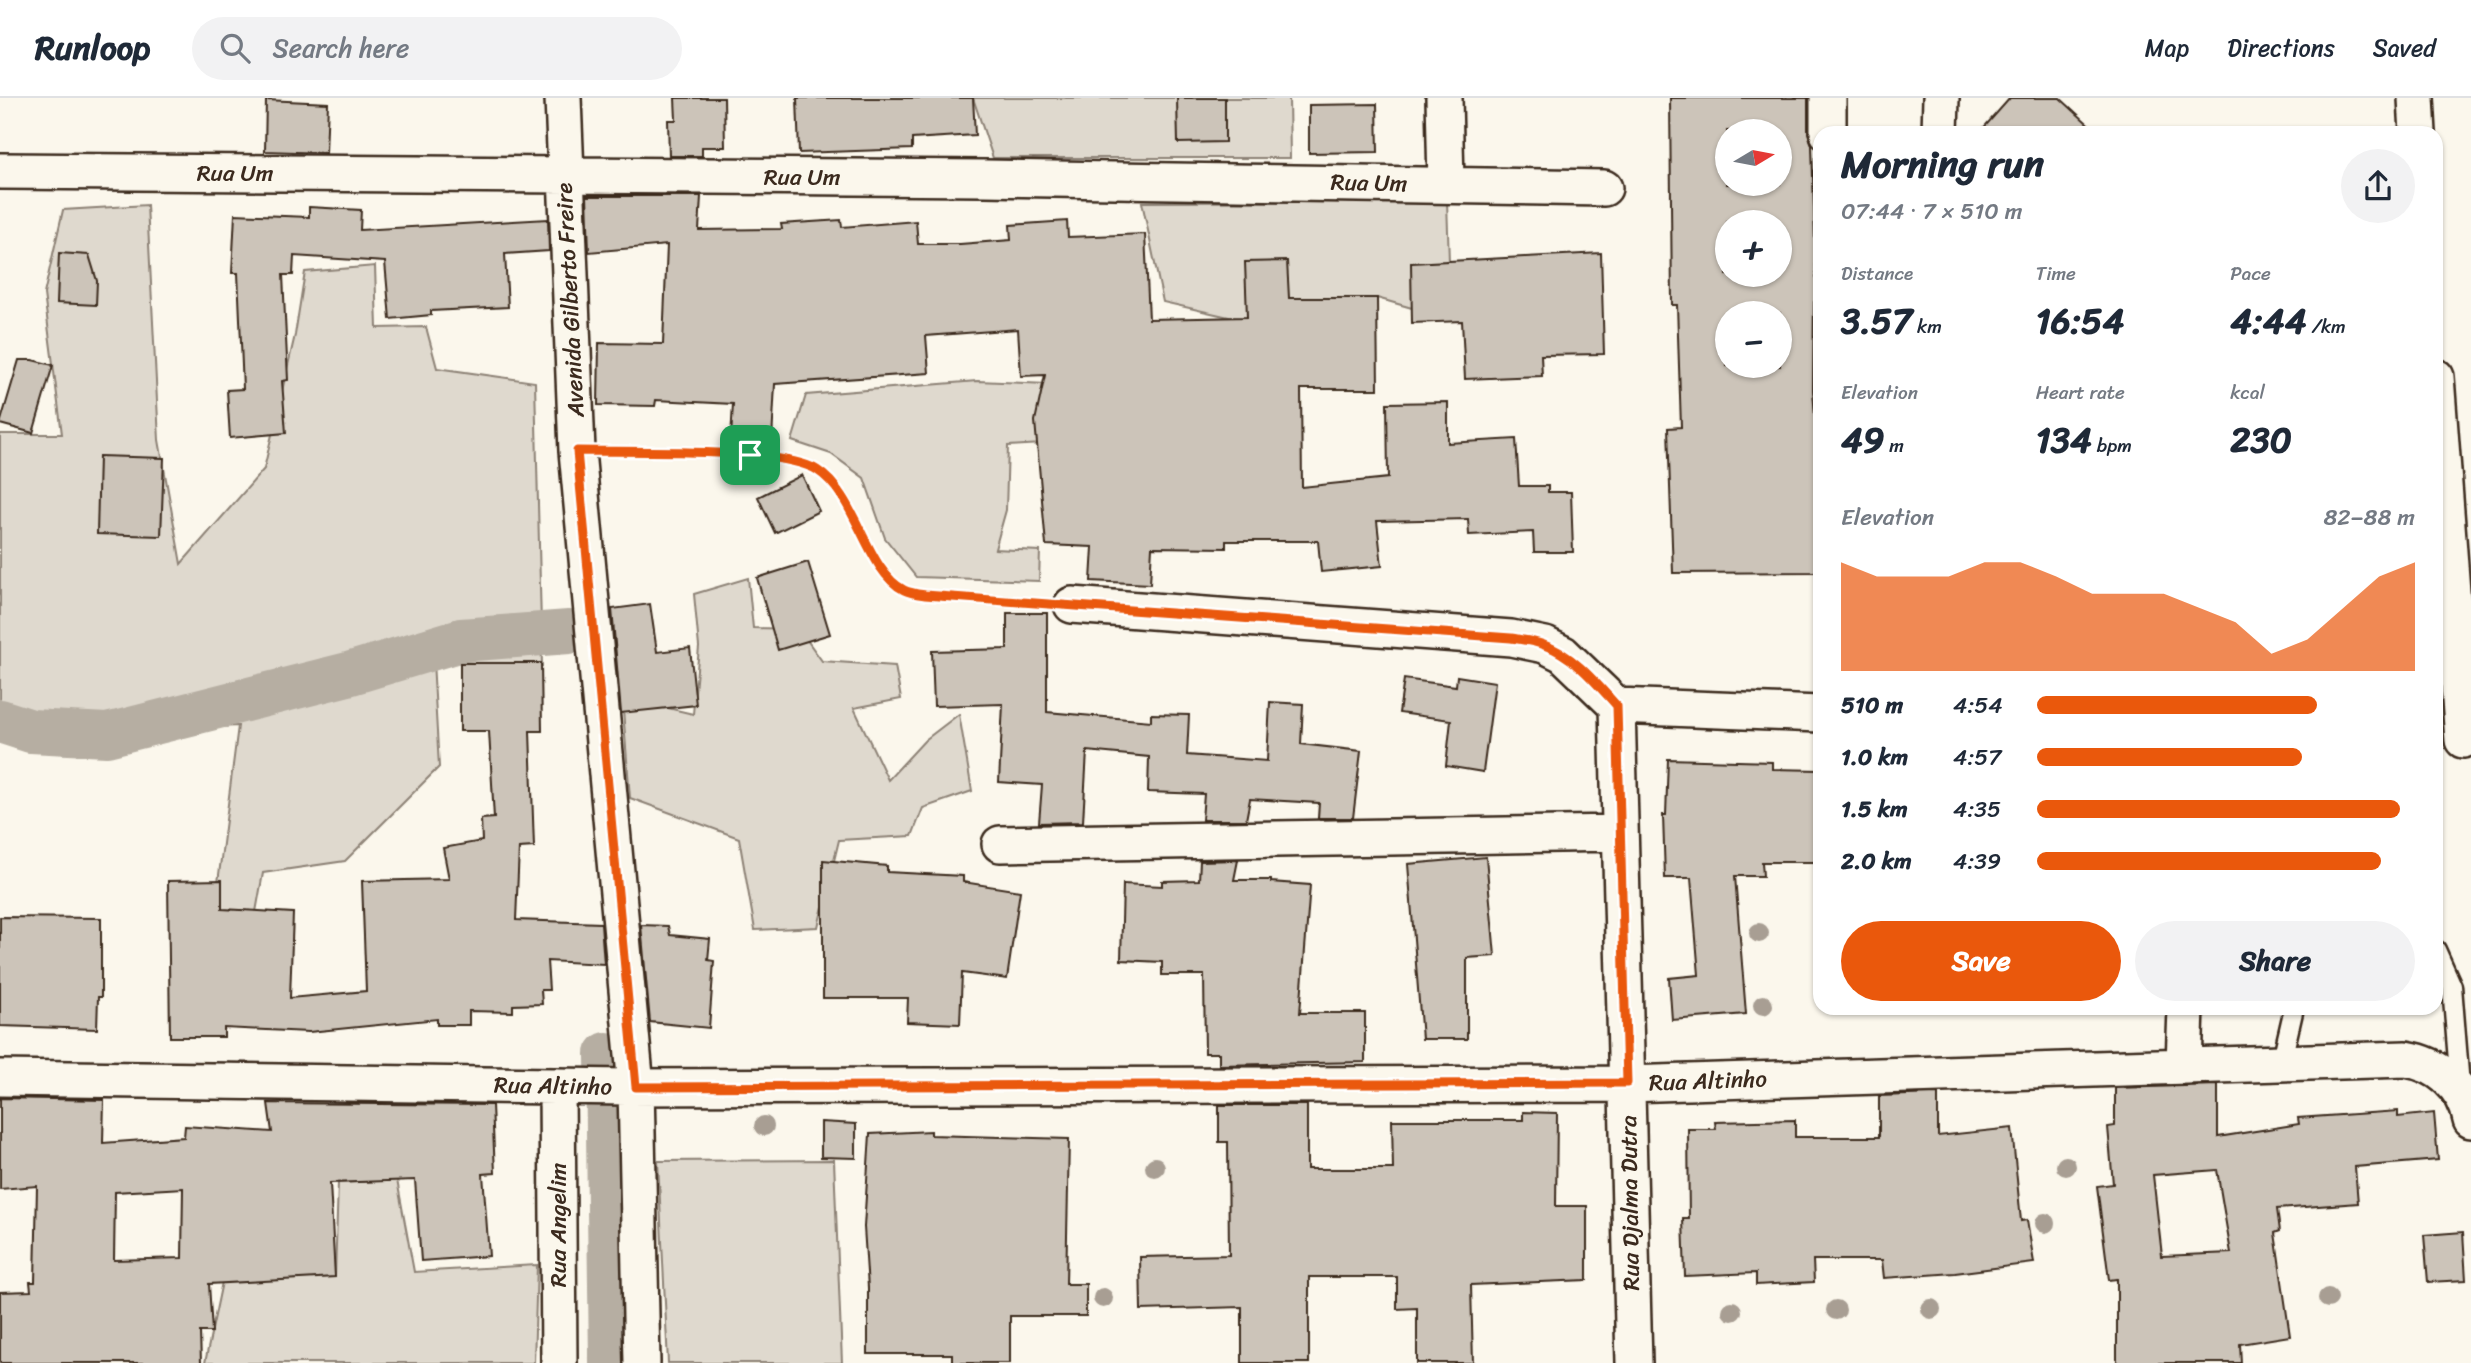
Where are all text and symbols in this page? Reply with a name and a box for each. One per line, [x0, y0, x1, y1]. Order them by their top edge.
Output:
search box [192, 17, 682, 80]
text: Runloop [35, 19, 150, 77]
text: Search here [272, 25, 409, 71]
text: Map [2145, 27, 2189, 69]
text: Directions [2227, 27, 2335, 69]
text: Saved [2373, 27, 2436, 69]
icon: search [216, 29, 254, 67]
north arrow [1715, 119, 1792, 196]
map controls [1715, 119, 1792, 378]
text: Morning run [1841, 131, 2044, 198]
button: share [2341, 149, 2415, 223]
street label: Rua Um [197, 153, 274, 194]
street label: Rua Um [764, 157, 841, 198]
street label: Rua Um [1330, 162, 1408, 204]
street label: Avenida Gilberto Freire [543, 182, 597, 419]
text: 07:44 · 7 × 510 m [1841, 191, 2022, 232]
button: + [1715, 210, 1792, 287]
text: Distance [1841, 257, 1913, 290]
text: Time [2036, 257, 2076, 290]
text: Pace [2230, 257, 2271, 290]
text: 3.57 [1841, 290, 1912, 352]
text: 16:54 [2036, 290, 2124, 352]
text: 4:44 [2230, 290, 2307, 352]
button: − [1715, 301, 1792, 378]
text: km [1912, 310, 1942, 343]
text: /km [2307, 310, 2346, 343]
text: Elevation [1841, 376, 1918, 409]
text: Heart rate [2036, 376, 2125, 409]
text: kcal [2230, 376, 2265, 409]
text: 49 [1841, 409, 1884, 471]
text: 134 [2036, 409, 2092, 471]
text: 230 [2230, 409, 2292, 471]
pin [720, 425, 780, 485]
text: m [1884, 429, 1904, 462]
text: bpm [2092, 429, 2132, 462]
icon: arrive [731, 436, 769, 474]
text: Elevation [1841, 497, 1934, 538]
text: 82–88 m [2323, 497, 2415, 538]
text: 510 m [1841, 685, 1903, 726]
text: 4:54 [1953, 685, 2003, 726]
text: 1.0 km [1841, 737, 1908, 778]
text: 4:57 [1953, 737, 2002, 778]
text: 1.5 km [1841, 789, 1908, 830]
text: 4:35 [1953, 789, 2001, 830]
text: 2.0 km [1841, 841, 1912, 882]
text: 4:39 [1953, 841, 2001, 882]
button: Save [1841, 921, 2121, 1001]
button: Share [2135, 921, 2415, 1001]
street label: Rua Altinho [1648, 1058, 1768, 1104]
street label: Rua Altinho [494, 1064, 613, 1108]
street label: Rua Djalma Dutra [1608, 1114, 1652, 1291]
street label: Rua Angelim [538, 1162, 579, 1287]

